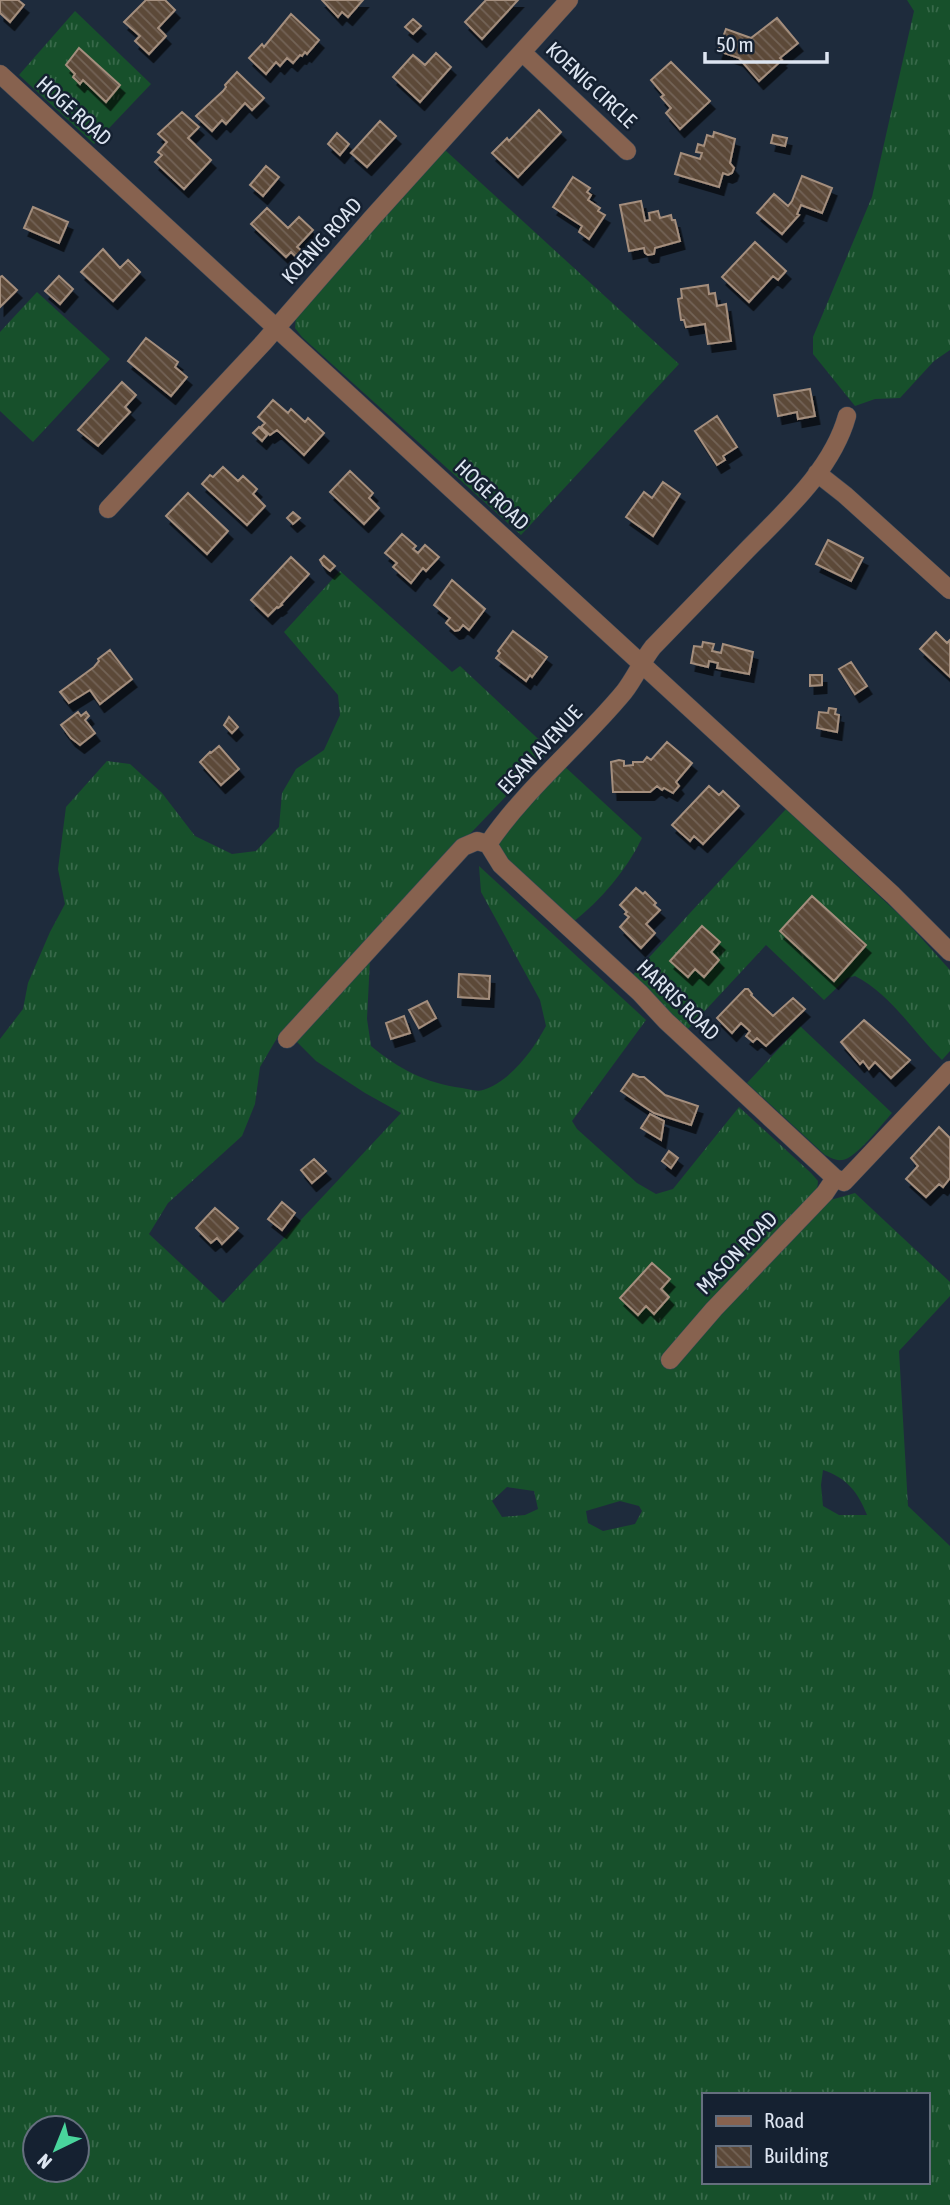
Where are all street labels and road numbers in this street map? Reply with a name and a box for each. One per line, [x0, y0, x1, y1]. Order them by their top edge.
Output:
street label: KOENIG CIRCLE [542, 37, 642, 132]
street label: HOGE ROAD [32, 71, 117, 150]
street label: KOENIG ROAD [276, 192, 366, 288]
street label: HOGE ROAD [451, 454, 535, 534]
street label: EISAN AVENUE [492, 700, 586, 798]
street label: HARRIS ROAD [633, 954, 725, 1044]
street label: MASON ROAD [691, 1206, 781, 1299]

